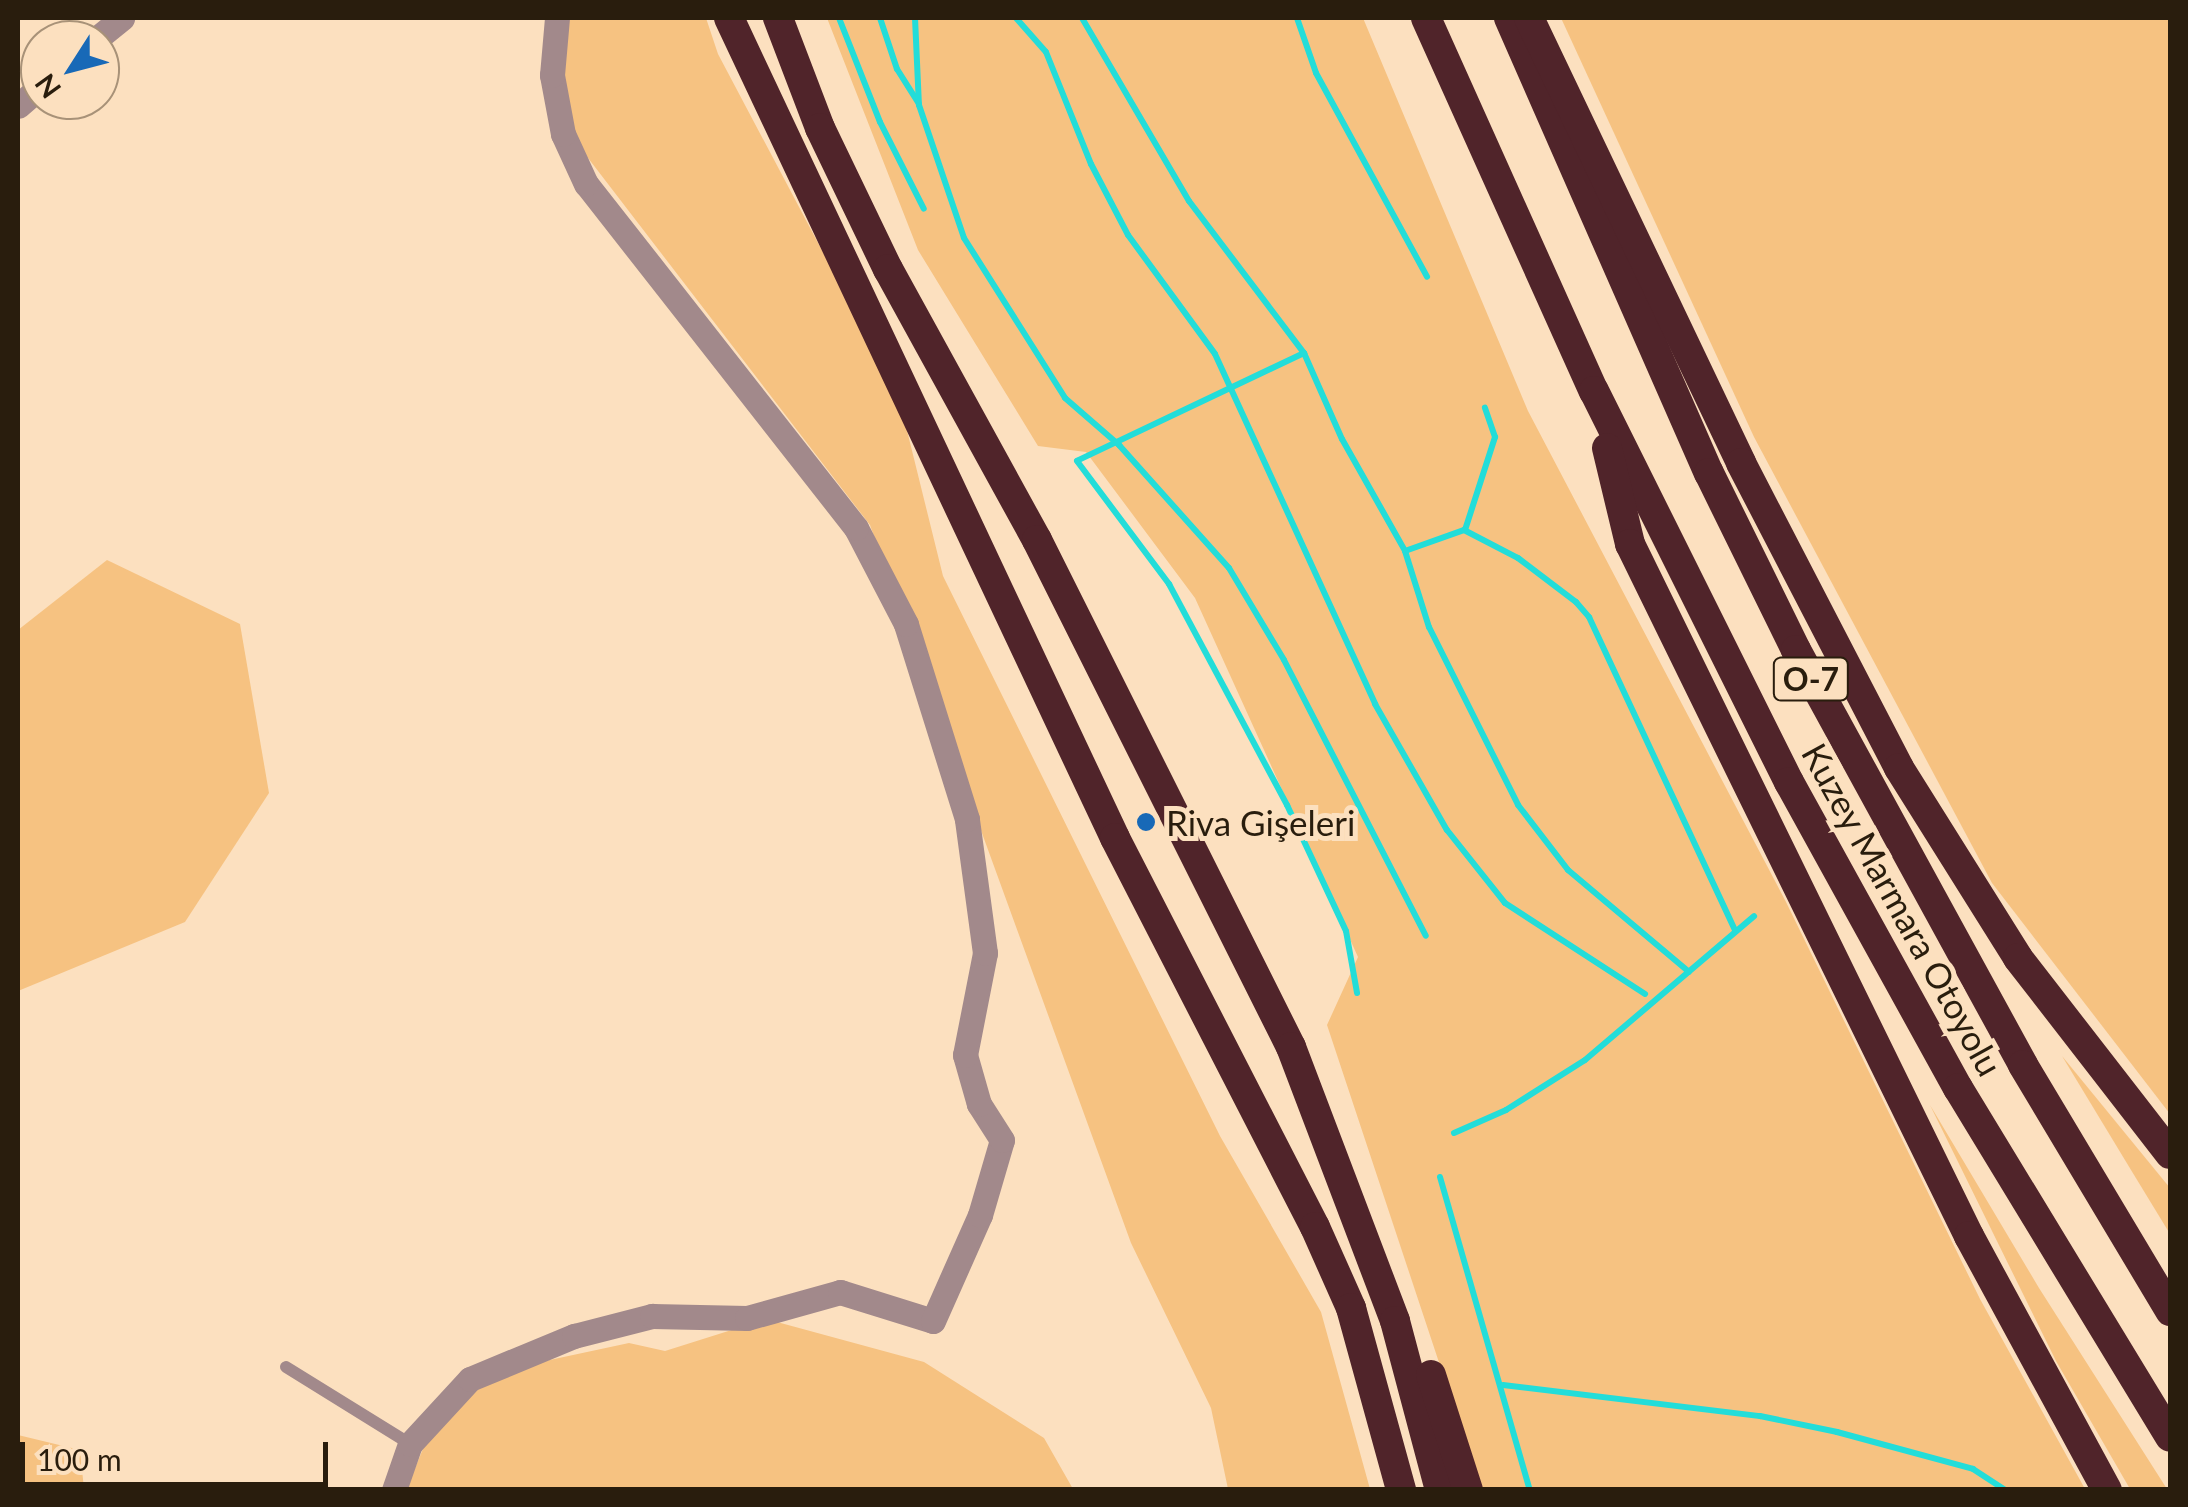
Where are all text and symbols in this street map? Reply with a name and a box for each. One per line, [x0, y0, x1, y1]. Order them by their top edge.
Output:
north arrow [20, 20, 120, 120]
text: N [27, 68, 67, 105]
road number: O-7 [1771, 652, 1851, 706]
street label: Kuzey Marmara Otoyolu [1794, 735, 2012, 1083]
place label: Riva Gişeleri [1166, 801, 1355, 843]
marker: Riva Gişeleri [1135, 811, 1157, 833]
scale bar [25, 1422, 332, 1484]
text: 100 m [37, 1441, 122, 1477]

